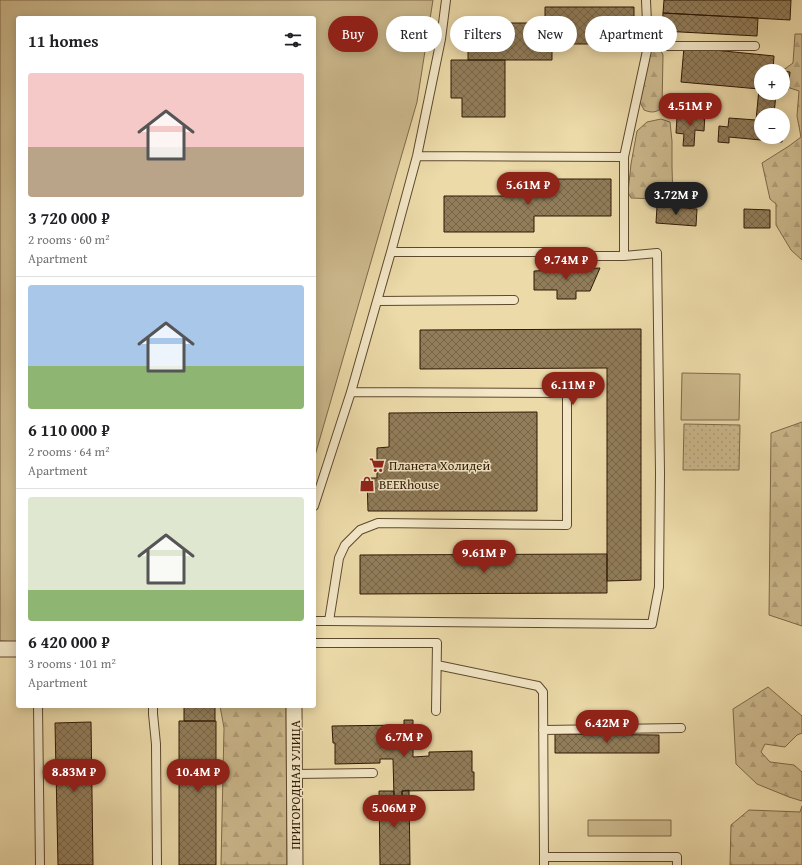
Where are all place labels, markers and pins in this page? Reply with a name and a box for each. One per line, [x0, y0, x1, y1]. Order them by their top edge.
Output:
pin: 4.51M ₽ [653, 93, 727, 127]
pin: 5.61M ₽ [491, 172, 565, 206]
pin: 3.72M ₽ [639, 182, 713, 216]
pin: 9.74M ₽ [529, 247, 603, 281]
pin: 6.11M ₽ [536, 372, 610, 406]
supermarket icon: Планета Холидей [368, 456, 386, 474]
place label: Планета Холидей [389, 456, 490, 475]
shop icon: BEERhouse [358, 475, 376, 493]
place label: BEERhouse [379, 475, 439, 494]
pin: 9.61M ₽ [447, 540, 521, 574]
pin: 6.42M ₽ [570, 710, 644, 744]
pin: 6.7M ₽ [371, 724, 437, 758]
pin: 8.83M ₽ [37, 759, 111, 793]
pin: 10.4M ₽ [161, 759, 235, 793]
pin: 5.06M ₽ [357, 795, 431, 829]

